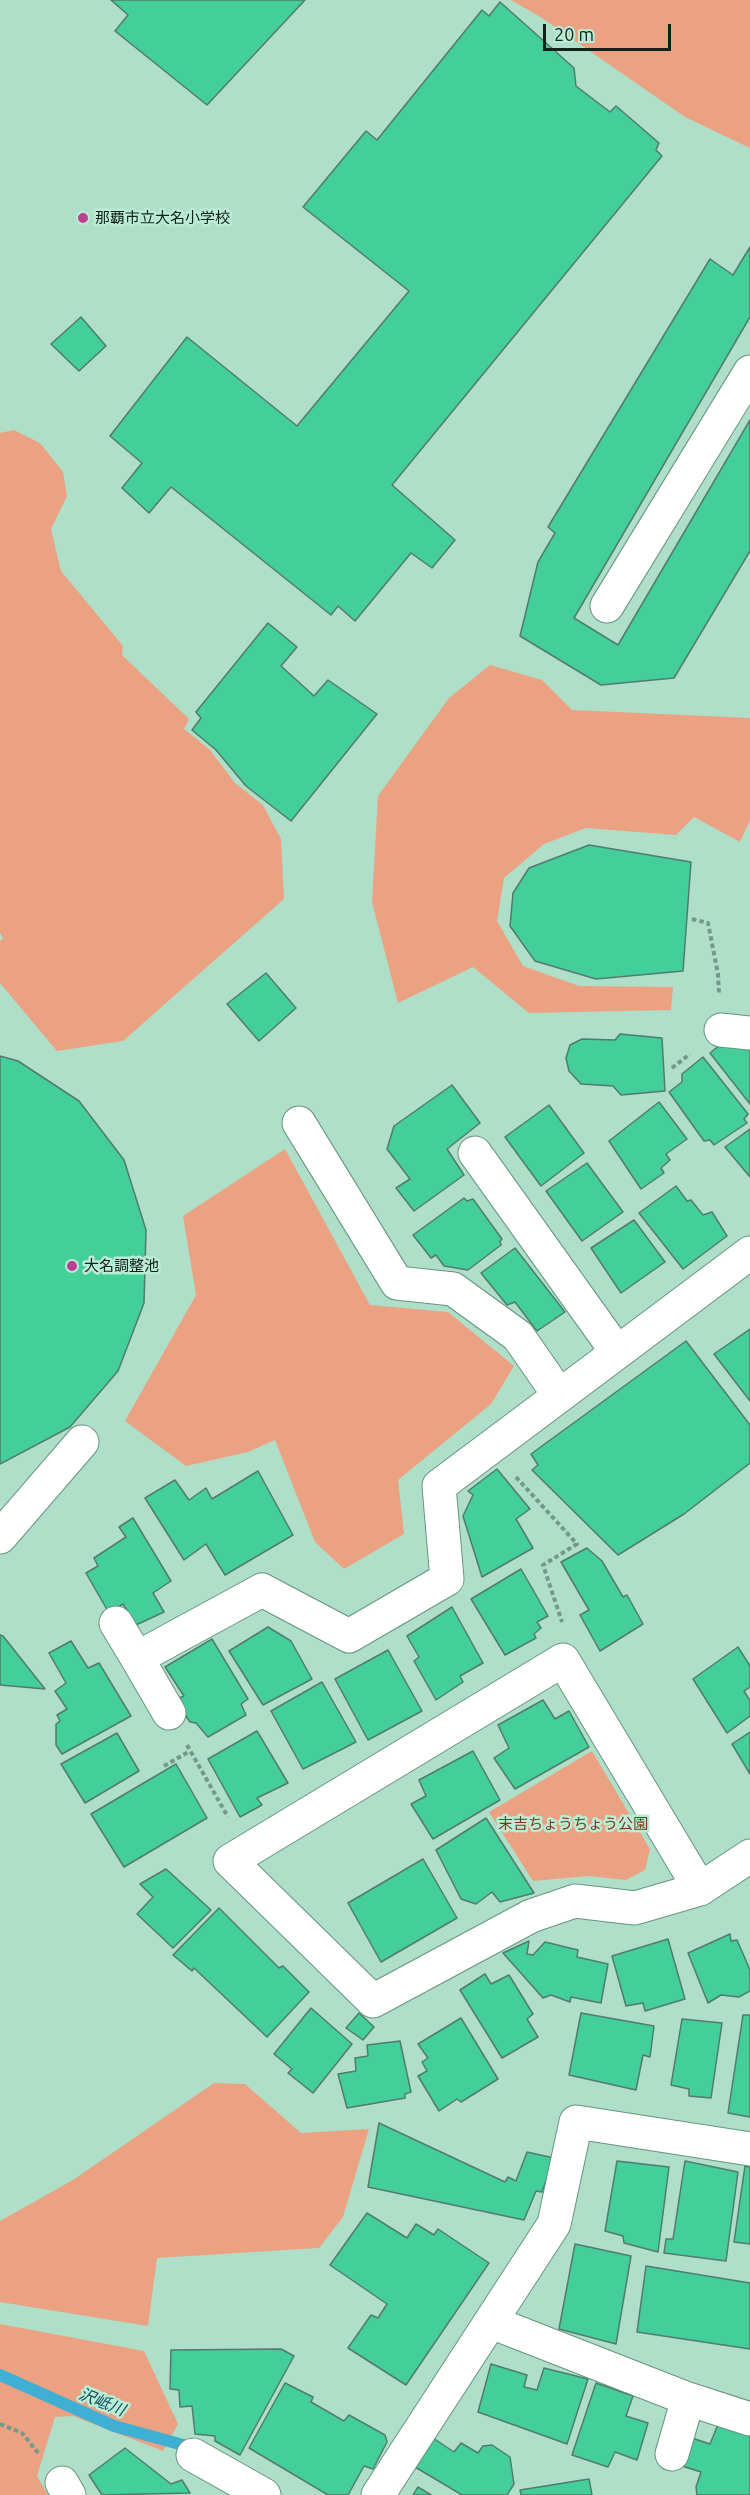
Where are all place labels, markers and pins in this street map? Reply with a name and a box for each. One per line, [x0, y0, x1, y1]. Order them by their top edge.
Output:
place label: 那覇市立大名小学校 [95, 209, 230, 227]
marker: 那覇市立大名小学校 [76, 211, 90, 225]
place label: 大名調整池 [84, 1257, 159, 1275]
marker: 大名調整池 [65, 1259, 79, 1273]

